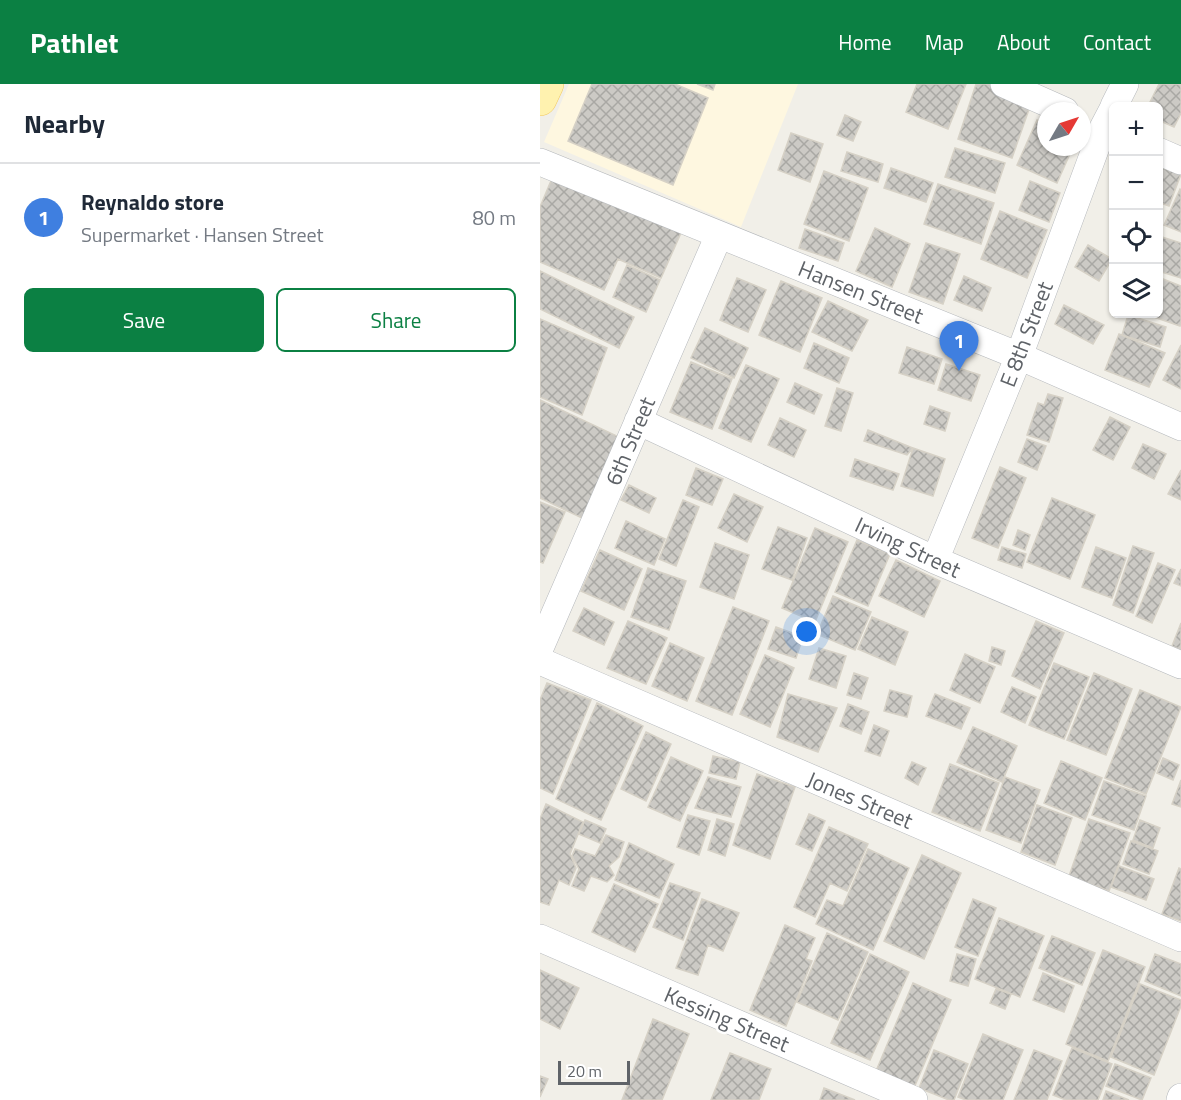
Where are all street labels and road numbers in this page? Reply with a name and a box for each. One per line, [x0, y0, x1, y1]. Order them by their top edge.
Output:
street label: Hansen Street [793, 251, 929, 333]
street label: E 8th Street [990, 276, 1062, 392]
street label: 6th Street [596, 391, 664, 491]
street label: Irving Street [850, 508, 967, 586]
street label: Jones Street [802, 762, 919, 838]
street label: Kessing Street [659, 977, 795, 1061]

